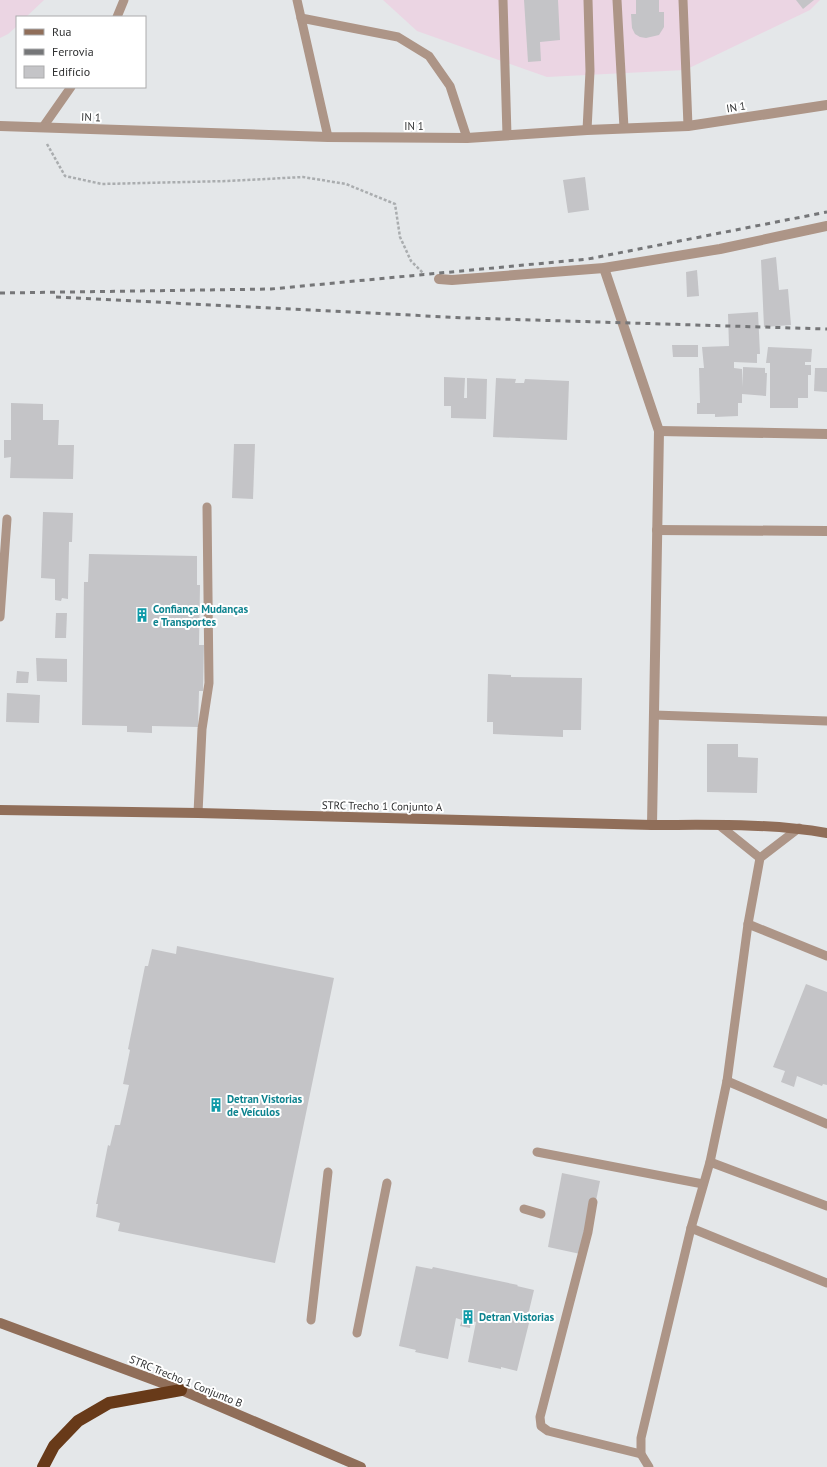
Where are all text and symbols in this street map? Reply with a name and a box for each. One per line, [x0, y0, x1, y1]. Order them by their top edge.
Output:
legend [16, 16, 146, 88]
text: Rua [52, 24, 71, 39]
text: Ferrovia [52, 44, 94, 59]
text: Edifício [52, 64, 90, 79]
street label: IN 1 [725, 99, 747, 115]
street label: IN 1 [81, 110, 101, 124]
street label: IN 1 [404, 119, 424, 133]
place label: Confiança Mudanças e Transportes [153, 602, 249, 629]
building icon: Confiança Mudanças e Transportes [134, 607, 150, 623]
street label: STRC Trecho 1 Conjunto A [322, 798, 443, 814]
place label: Detran Vistorias de Veículos [227, 1092, 302, 1119]
building icon: Detran Vistorias de Veículos [208, 1097, 224, 1113]
building icon: Detran Vistorias [460, 1309, 476, 1325]
place label: Detran Vistorias [479, 1310, 554, 1324]
street label: STRC Trecho 1 Conjunto B [127, 1352, 245, 1410]

